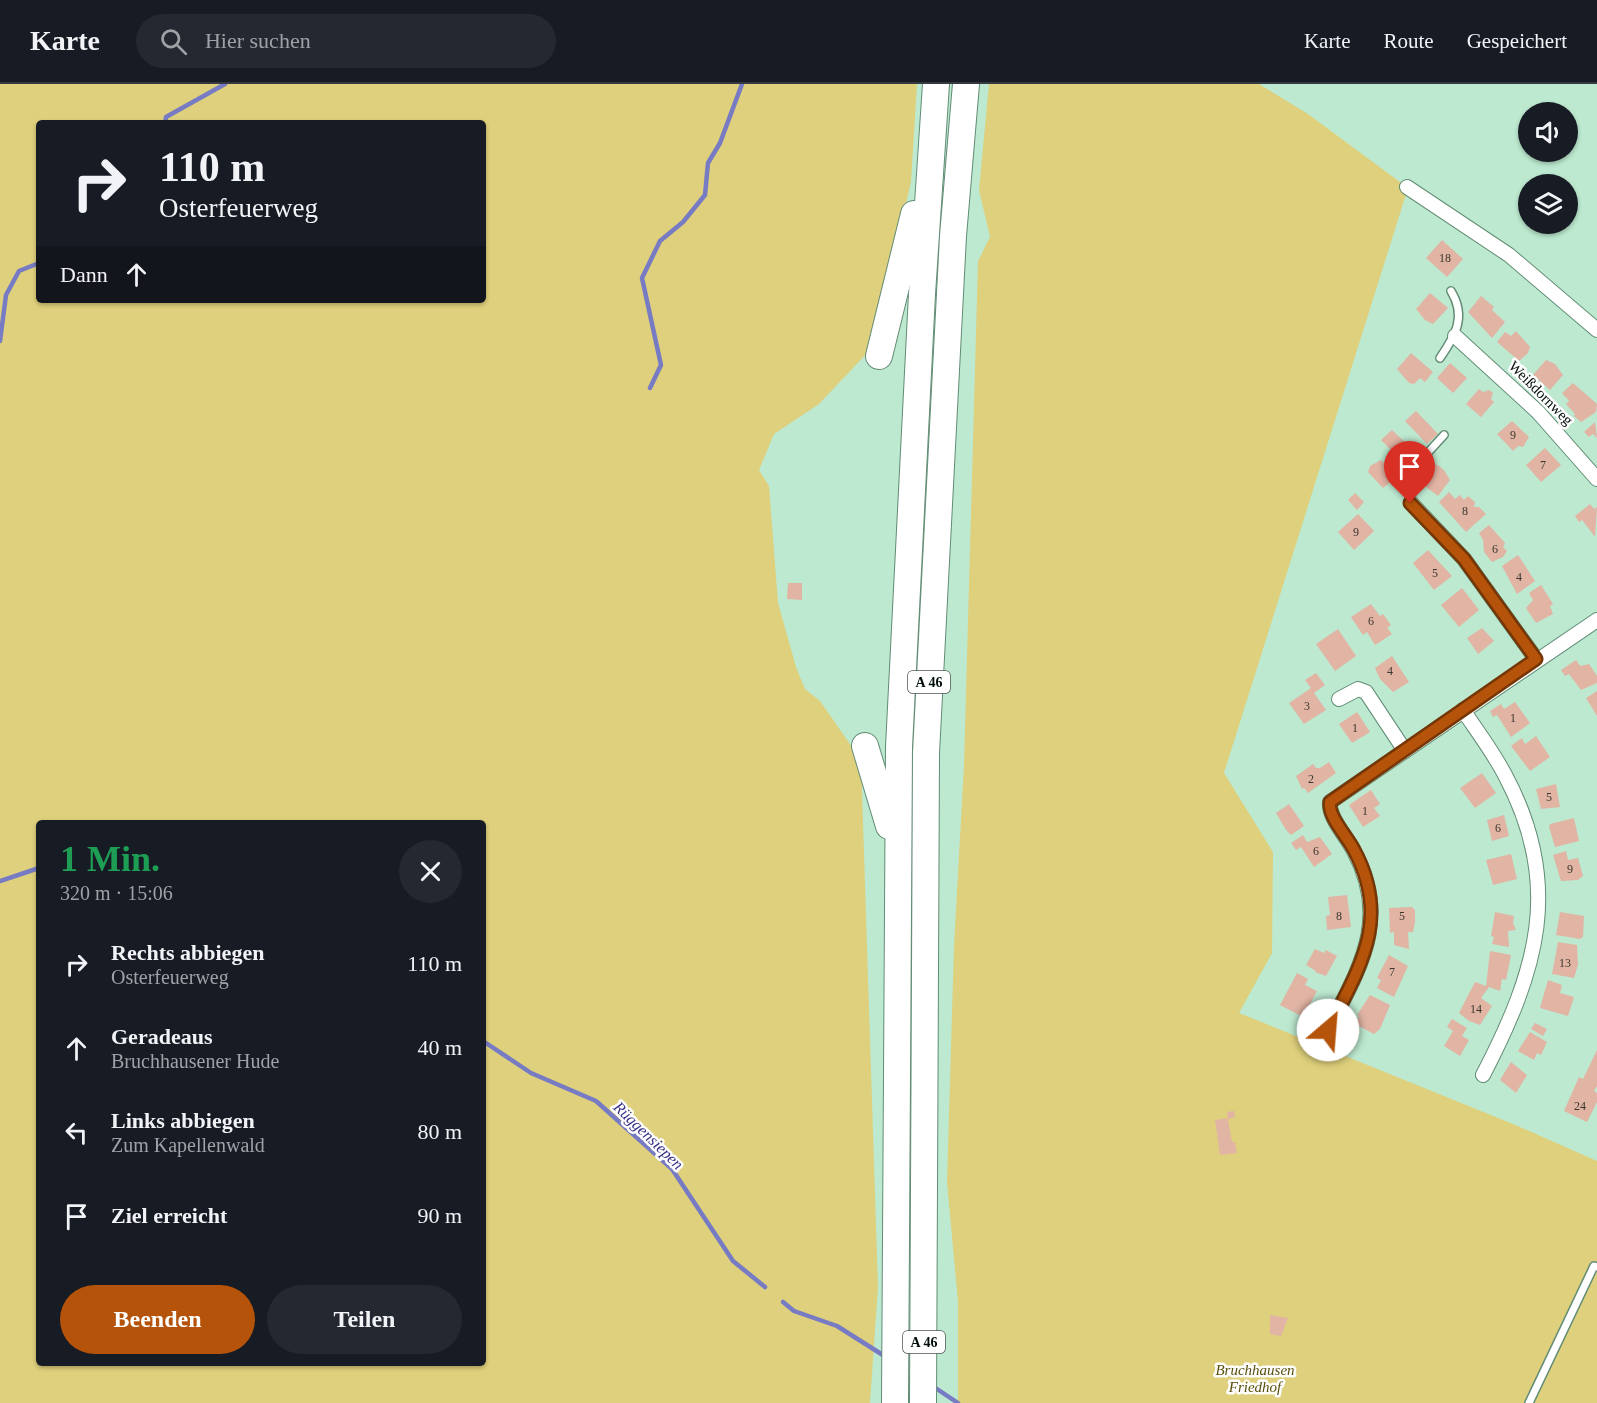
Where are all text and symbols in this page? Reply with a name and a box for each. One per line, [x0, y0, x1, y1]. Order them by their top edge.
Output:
search box [136, 14, 556, 68]
text: Karte [30, 25, 100, 56]
icon: search [157, 25, 190, 58]
text: Hier suchen [205, 28, 311, 53]
text: Karte [1304, 29, 1351, 53]
text: Route [1384, 29, 1434, 53]
text: Gespeichert [1467, 29, 1567, 53]
map controls [1518, 102, 1578, 234]
button: sound [1518, 102, 1578, 162]
icon: right [60, 144, 138, 222]
text: 110 m [159, 144, 265, 190]
button: layers [1518, 174, 1578, 234]
text: Osterfeuerweg [159, 193, 318, 223]
house number: 18 [1439, 251, 1451, 265]
icon: ahead [120, 258, 153, 291]
text: Dann [60, 262, 108, 287]
street label: Weißdornweg [1506, 358, 1577, 429]
house number: 9 [1510, 428, 1516, 442]
pin [1384, 441, 1435, 503]
icon: arrive [1393, 450, 1426, 483]
house number: 7 [1540, 458, 1546, 472]
house number: 8 [1462, 504, 1468, 518]
house number: 9 [1353, 525, 1359, 539]
house number: 6 [1492, 542, 1498, 556]
house number: 5 [1432, 566, 1438, 580]
house number: 4 [1516, 570, 1522, 584]
house number: 6 [1368, 614, 1374, 628]
house number: 4 [1387, 664, 1393, 678]
road number: A 46 [908, 671, 950, 693]
house number: 3 [1304, 699, 1310, 713]
house number: 1 [1510, 711, 1516, 725]
house number: 1 [1352, 721, 1358, 735]
house number: 2 [1308, 772, 1314, 786]
house number: 5 [1546, 790, 1552, 804]
house number: 1 [1362, 804, 1368, 818]
house number: 6 [1495, 821, 1501, 835]
text: 1 Min. [60, 839, 160, 879]
button: close [399, 840, 462, 903]
house number: 6 [1313, 844, 1319, 858]
house number: 9 [1567, 862, 1573, 876]
text: 320 m · 15:06 [60, 882, 173, 904]
house number: 8 [1336, 909, 1342, 923]
house number: 5 [1399, 909, 1405, 923]
text: Rechts abbiegen [111, 940, 264, 965]
icon: right [60, 948, 93, 981]
text: 110 m [407, 951, 462, 976]
house number: 13 [1559, 956, 1571, 970]
house number: 7 [1389, 965, 1395, 979]
text: Osterfeuerweg [111, 966, 229, 988]
position arrow [1296, 998, 1360, 1062]
house number: 14 [1470, 1002, 1482, 1016]
text: Geradeaus [111, 1024, 212, 1049]
icon: ahead [60, 1032, 93, 1065]
text: 40 m [417, 1035, 462, 1060]
text: Bruchhausener Hude [111, 1050, 279, 1072]
water label: Rüggensiepen [609, 1097, 687, 1173]
house number: 24 [1574, 1099, 1586, 1113]
text: Links abbiegen [111, 1108, 255, 1133]
icon: left [60, 1116, 93, 1149]
text: 80 m [417, 1119, 462, 1144]
text: Zum Kapellenwald [111, 1134, 265, 1156]
icon: arrive [60, 1200, 93, 1233]
text: Ziel erreicht [111, 1203, 227, 1228]
text: 90 m [417, 1203, 462, 1228]
button: Beenden [60, 1285, 255, 1354]
button: Teilen [267, 1285, 462, 1354]
road number: A 46 [903, 1331, 945, 1353]
park label: Bruchhausen Friedhof [1215, 1362, 1295, 1395]

